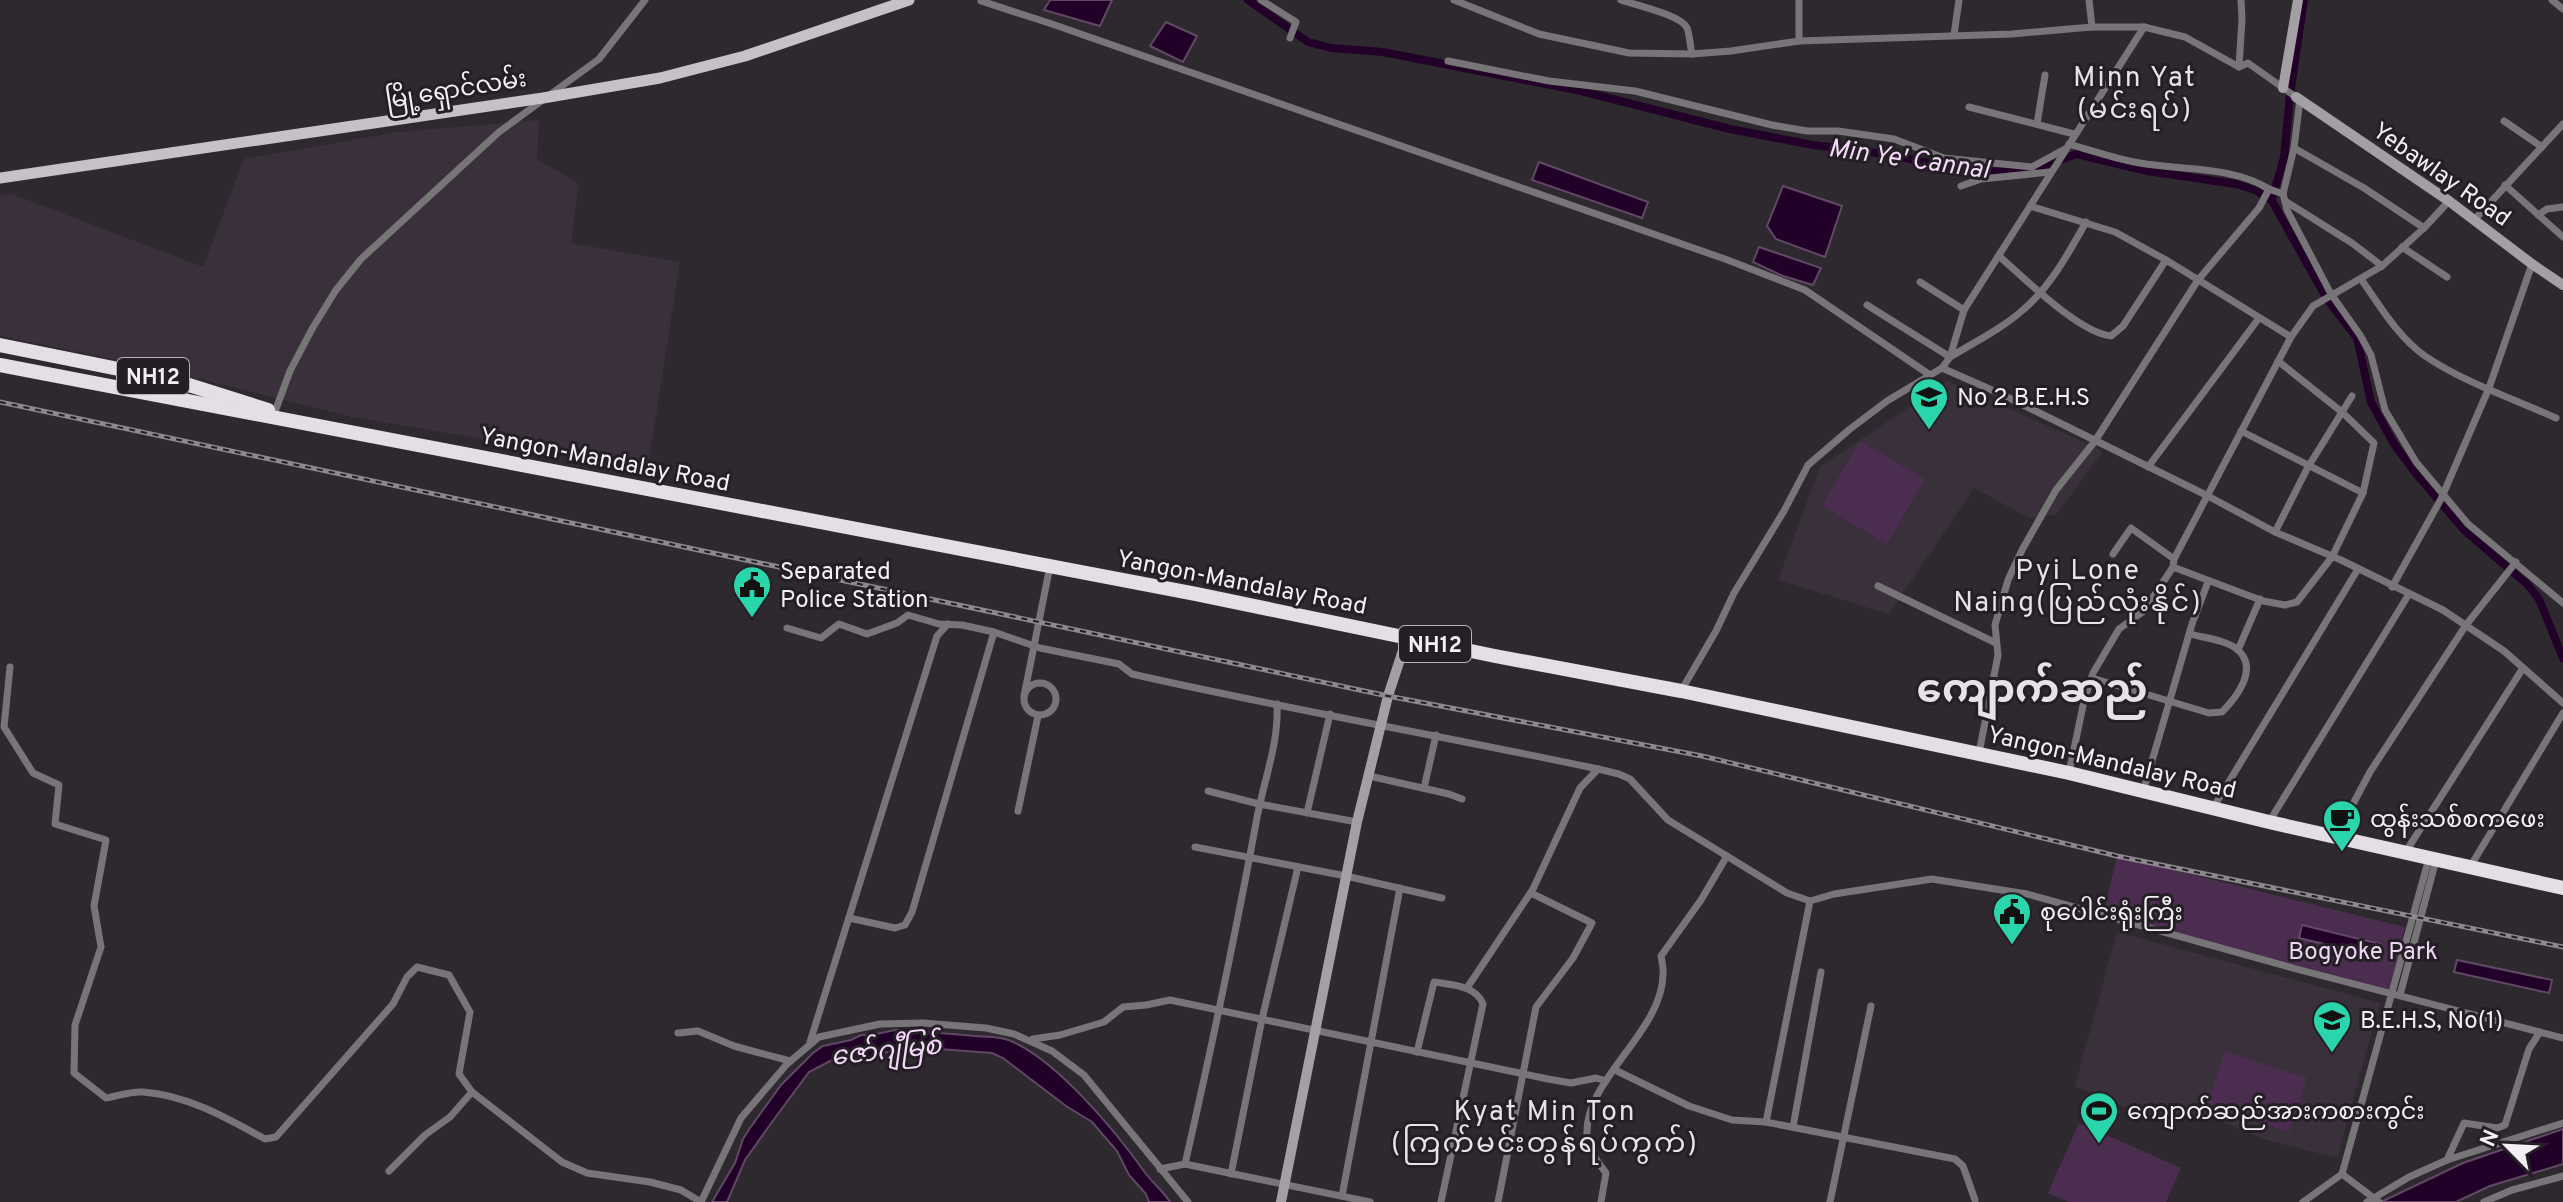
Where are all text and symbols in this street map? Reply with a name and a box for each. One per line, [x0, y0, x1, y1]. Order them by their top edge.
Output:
district label: Minn Yat (မင်းရပ်) [2073, 61, 2197, 131]
street label: မြို့ရှောင်လမ်း [383, 62, 529, 119]
street label: Yebawlay Road [2366, 117, 2516, 234]
water label: Min Ye' Cannal [1826, 133, 1993, 188]
road number: NH12 [117, 358, 189, 394]
school or university icon: No 2 B.E.H.S [1908, 376, 1950, 431]
place label: No 2 B.E.H.S [1957, 384, 2090, 414]
street label: Yangon-Mandalay Road [477, 422, 732, 500]
street label: Yangon-Mandalay Road [1114, 545, 1369, 623]
district label: Pyi Lone Naing(ပြည်လုံးနိုင်) [1953, 554, 2203, 624]
place label: Separated Police Station [780, 558, 928, 616]
public building icon: Separated Police Station [731, 564, 773, 619]
road number: NH12 [1399, 626, 1471, 662]
district label: ကျောက်ဆည် [1917, 662, 2147, 721]
street label: Yangon-Mandalay Road [1984, 721, 2239, 807]
cafe icon: ထွန်းသစ်စကဖေး [2321, 798, 2363, 853]
place label: ထွန်းသစ်စကဖေး [2370, 803, 2545, 838]
public building icon: စုပေါင်းရုံးကြီး [1991, 891, 2033, 946]
place label: စုပေါင်းရုံးကြီး [2040, 896, 2183, 931]
park label: Bogyoke Park [2288, 938, 2438, 968]
school or university icon: B.E.H.S, No(1) [2311, 999, 2353, 1054]
place label: B.E.H.S, No(1) [2360, 1007, 2503, 1037]
water label: ဇော်ဂျီမြစ် [829, 1026, 946, 1078]
sports icon: ကျောက်ဆည်အားကစားကွင်း [2078, 1090, 2120, 1145]
district label: Kyat Min Ton (ကြက်မင်းတွန်ရပ်ကွက်) [1391, 1095, 1699, 1165]
place label: ကျောက်ဆည်အားကစားကွင်း [2127, 1095, 2425, 1130]
north arrow [2467, 1106, 2547, 1186]
text: N [2475, 1126, 2507, 1152]

